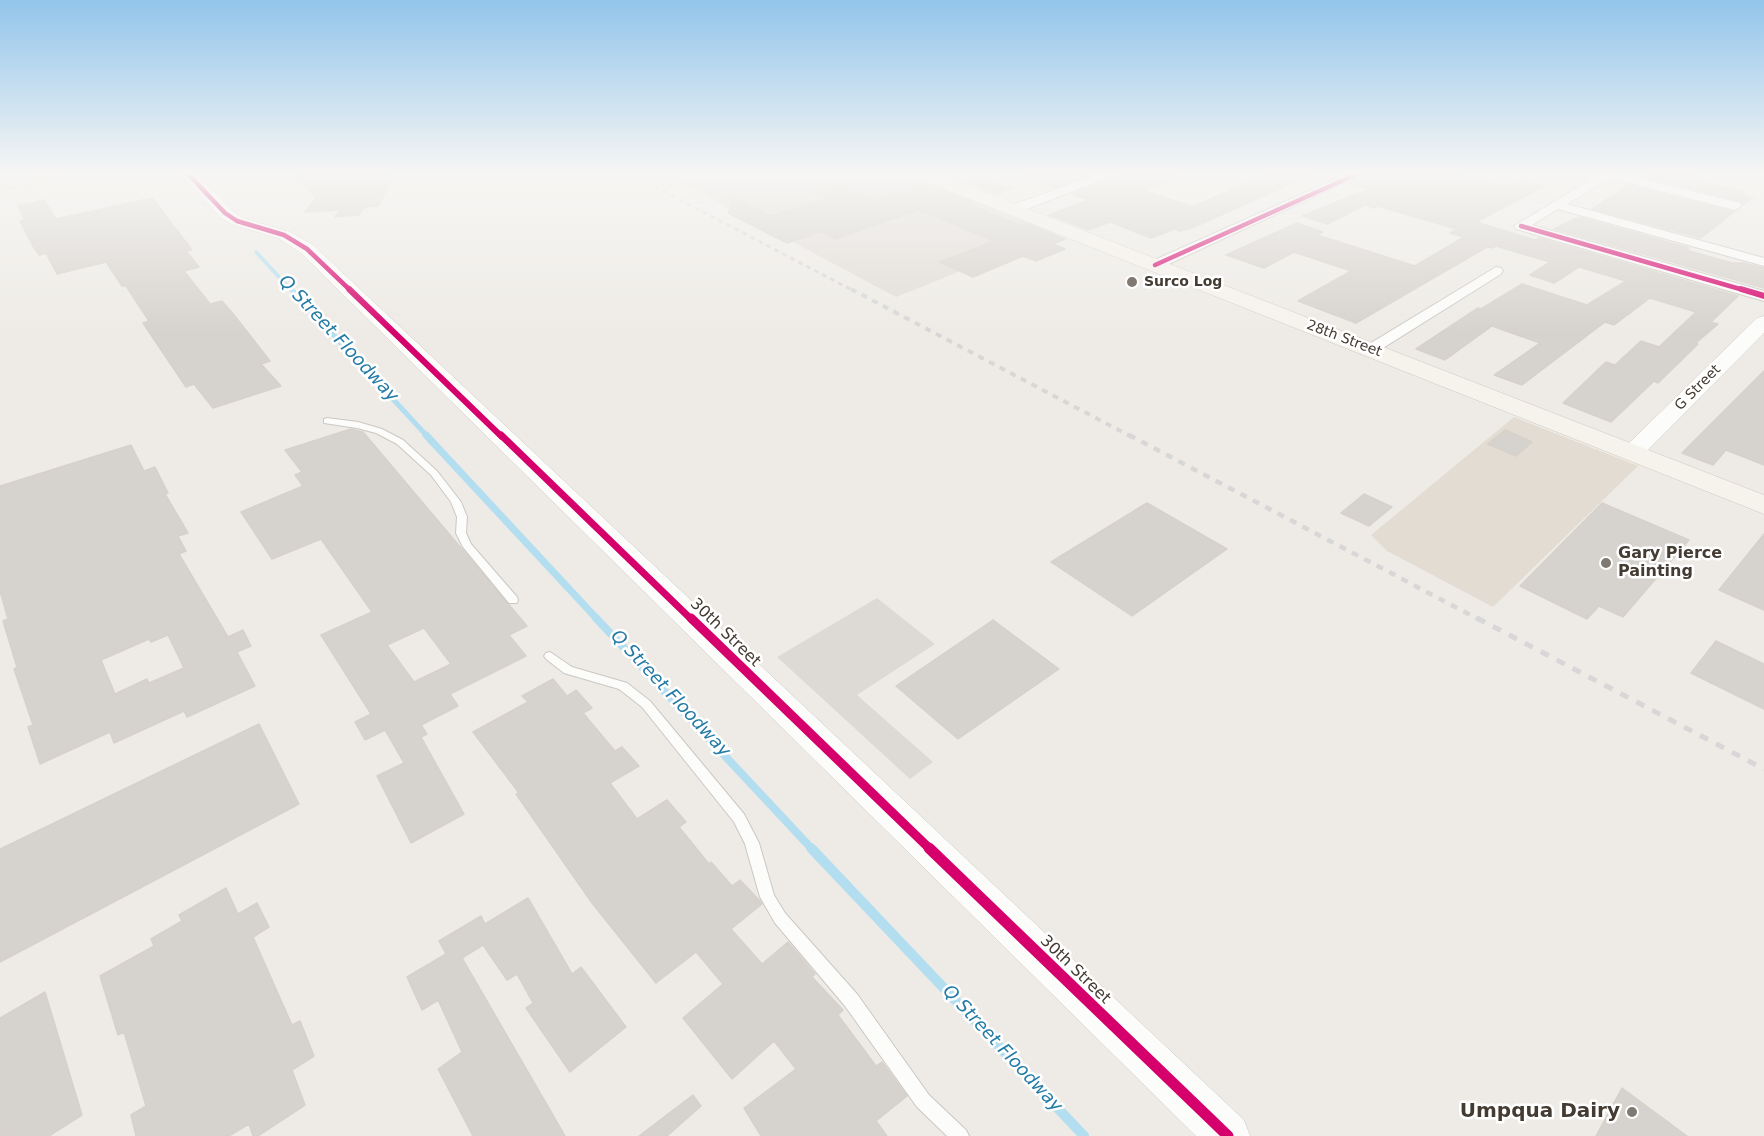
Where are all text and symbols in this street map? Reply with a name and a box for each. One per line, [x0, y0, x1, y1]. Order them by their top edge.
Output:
water label: Q Street Floodway [274, 271, 402, 407]
place label: Surco Log [1144, 274, 1222, 290]
marker: Surco Log [1125, 275, 1139, 289]
street label: 28th Street [1304, 317, 1384, 361]
street label: G Street [1672, 362, 1724, 414]
place label: Gary Pierce Painting [1618, 544, 1722, 582]
marker: Gary Pierce Painting [1599, 556, 1613, 570]
street label: 30th Street [686, 595, 764, 671]
water label: Q Street Floodway [606, 626, 734, 762]
street label: 30th Street [1036, 932, 1114, 1008]
water label: Q Street Floodway [938, 981, 1066, 1117]
place label: Umpqua Dairy [1460, 1100, 1620, 1124]
marker: Umpqua Dairy [1625, 1105, 1639, 1119]

